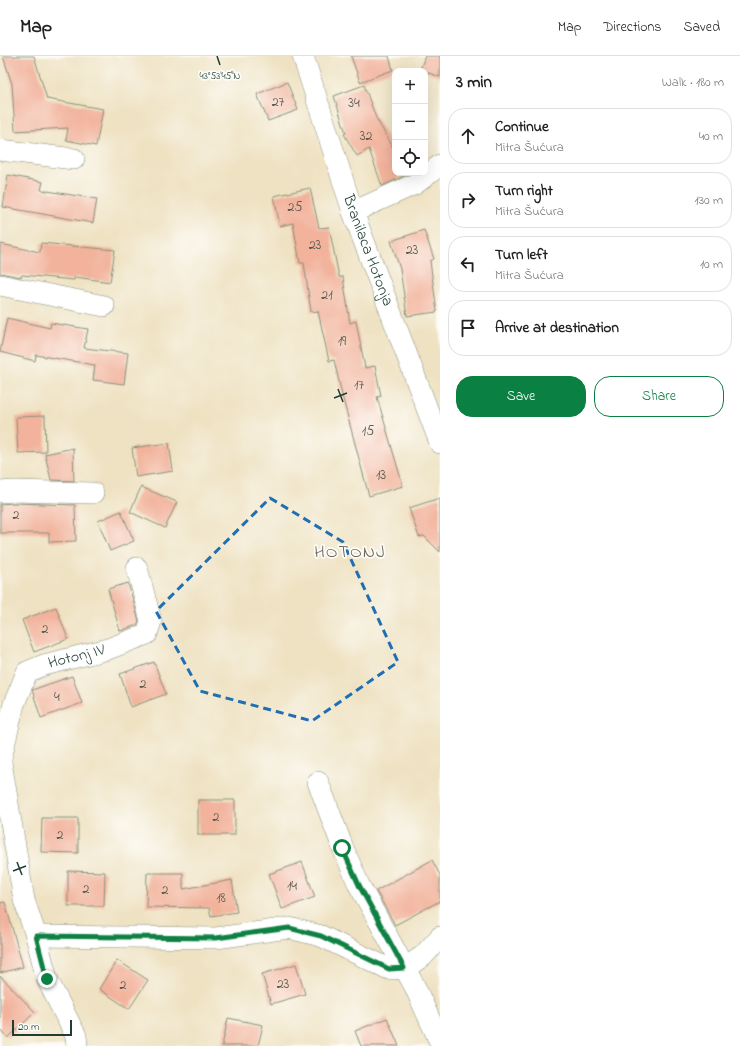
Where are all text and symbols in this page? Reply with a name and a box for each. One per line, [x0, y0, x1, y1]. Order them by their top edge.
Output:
text: Map [20, 14, 52, 41]
text: Map [558, 17, 581, 38]
text: Directions [603, 17, 661, 38]
text: Saved [683, 17, 720, 38]
map controls [392, 68, 428, 176]
button: + [392, 68, 428, 104]
text: 43°53'45"N [200, 69, 241, 84]
text: 3 min [456, 70, 492, 95]
text: Walk · 180 m [662, 73, 724, 92]
house number: 27 [272, 92, 285, 113]
house number: 34 [348, 93, 360, 114]
button: − [392, 104, 428, 140]
text: Continue [495, 116, 549, 138]
icon: ahead [457, 125, 479, 147]
house number: 32 [360, 126, 372, 147]
text: 40 m [699, 127, 723, 146]
text: Mitra Šućura [495, 138, 564, 157]
button: locate [392, 140, 428, 176]
text: Turn right [495, 180, 553, 202]
icon: right [457, 189, 479, 211]
street label: Branilaca Hotonja [336, 191, 399, 310]
text: 130 m [695, 191, 723, 210]
house number: 25 [288, 197, 302, 218]
text: Mitra Šućura [495, 202, 564, 221]
house number: 23 [309, 235, 322, 256]
house number: 23 [406, 240, 419, 261]
text: Turn left [495, 244, 548, 266]
icon: left [457, 253, 479, 275]
text: 10 m [700, 255, 723, 274]
text: Mitra Šućura [495, 266, 564, 285]
house number: 21 [321, 285, 333, 306]
icon: arrive [457, 317, 479, 339]
text: Arrive at destination [495, 317, 619, 339]
house number: 19 [338, 331, 347, 352]
house number: 17 [354, 375, 364, 396]
button: Save [456, 376, 586, 417]
button: Share [594, 376, 724, 417]
house number: 15 [362, 421, 374, 442]
house number: 13 [376, 465, 386, 486]
house number: 2 [13, 505, 20, 526]
district label: HOTONJ [314, 540, 386, 566]
house number: 2 [42, 619, 49, 640]
street label: Hotonj IV [46, 638, 108, 676]
house number: 2 [140, 674, 147, 695]
house number: 4 [54, 687, 60, 708]
house number: 2 [213, 807, 220, 828]
house number: 2 [57, 825, 64, 846]
route start [333, 839, 351, 857]
house number: 14 [287, 876, 297, 897]
house number: 2 [83, 879, 90, 900]
house number: 2 [162, 880, 169, 901]
house number: 18 [216, 888, 226, 909]
route end [38, 970, 56, 988]
house number: 23 [277, 974, 290, 995]
house number: 2 [120, 975, 127, 996]
scale bar [12, 1018, 72, 1037]
text: 20 m [18, 1019, 40, 1035]

